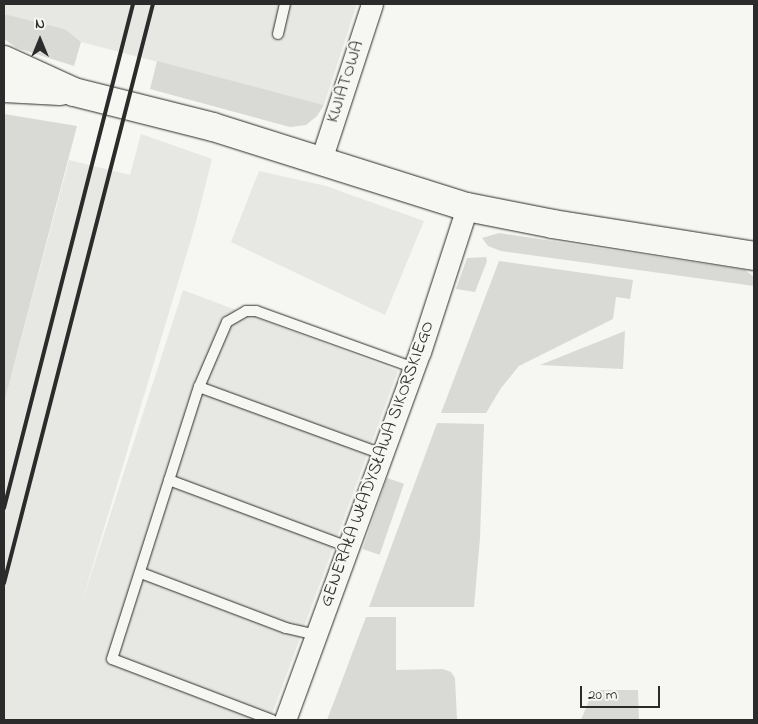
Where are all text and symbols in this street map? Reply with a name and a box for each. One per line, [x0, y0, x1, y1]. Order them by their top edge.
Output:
text: N [35, 14, 45, 35]
north arrow [15, 15, 65, 65]
street label: KWIATOWA [323, 38, 369, 126]
street label: GENERAŁA WŁADYSŁAWA SIKORSKIEGO [316, 318, 440, 610]
scale bar [583, 676, 663, 708]
text: 20 m [588, 684, 617, 706]

